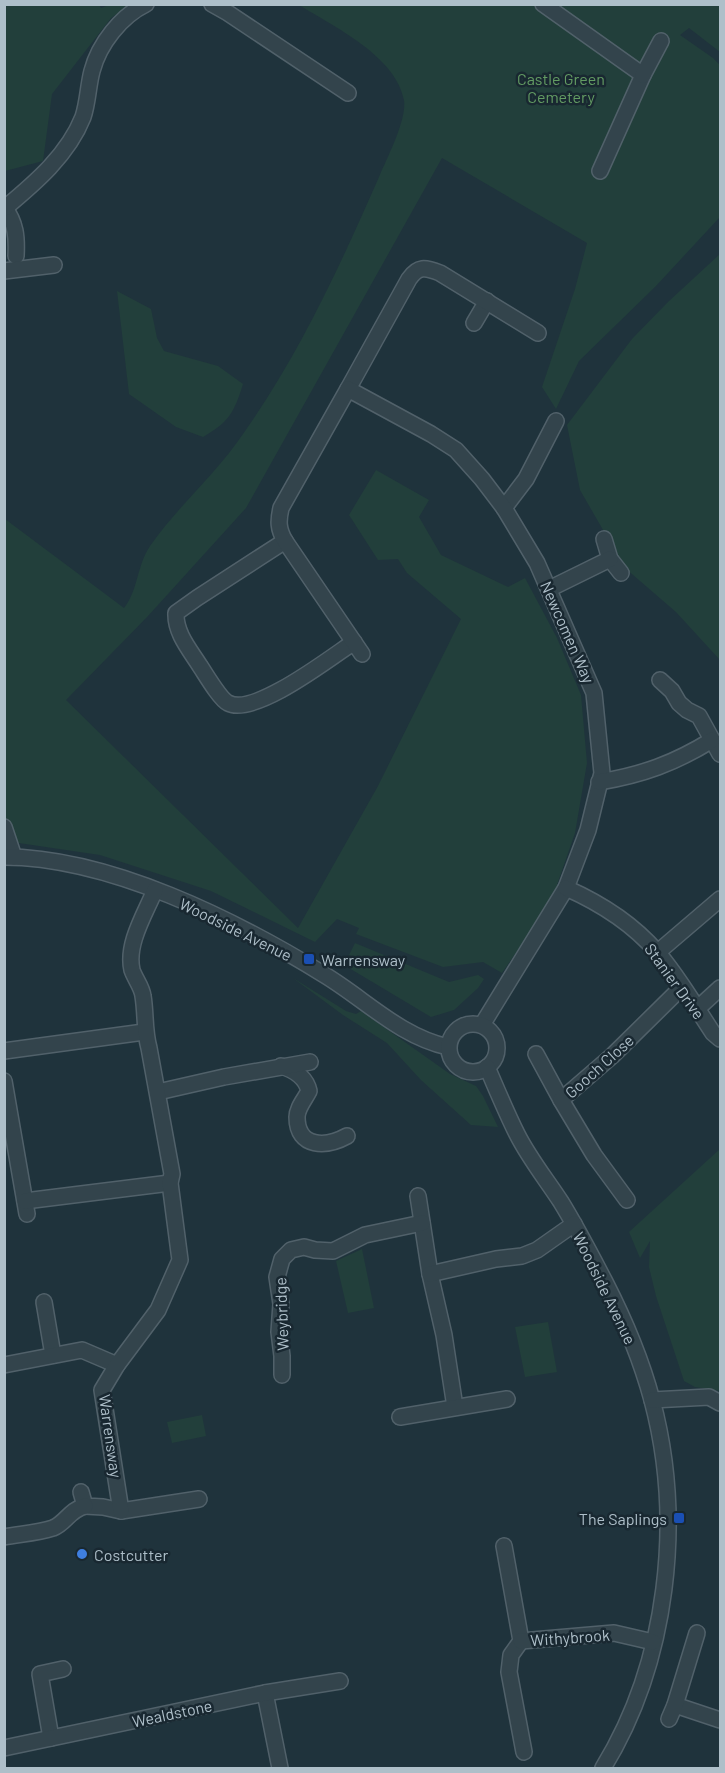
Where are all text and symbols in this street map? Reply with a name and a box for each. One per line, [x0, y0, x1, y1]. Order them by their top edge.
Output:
park label: Castle Green Cemetery [517, 69, 605, 106]
street label: Newcomen Way [537, 578, 599, 686]
street label: Woodside Avenue [177, 894, 295, 964]
street label: Stanier Drive [641, 939, 709, 1023]
place label: Warrensway [321, 950, 406, 969]
marker: Warrensway [302, 952, 316, 966]
street label: Gooch Close [561, 1030, 637, 1102]
street label: Woodside Avenue [570, 1229, 640, 1347]
street label: Weybridge [270, 1277, 292, 1351]
street label: Warrensway [96, 1393, 126, 1480]
place label: The Saplings [579, 1509, 667, 1528]
marker: The Saplings [672, 1511, 686, 1525]
place label: Costcutter [94, 1545, 169, 1564]
marker: Costcutter [75, 1547, 89, 1561]
street label: Withybrook [530, 1625, 610, 1649]
street label: Wealdstone [130, 1695, 214, 1731]

